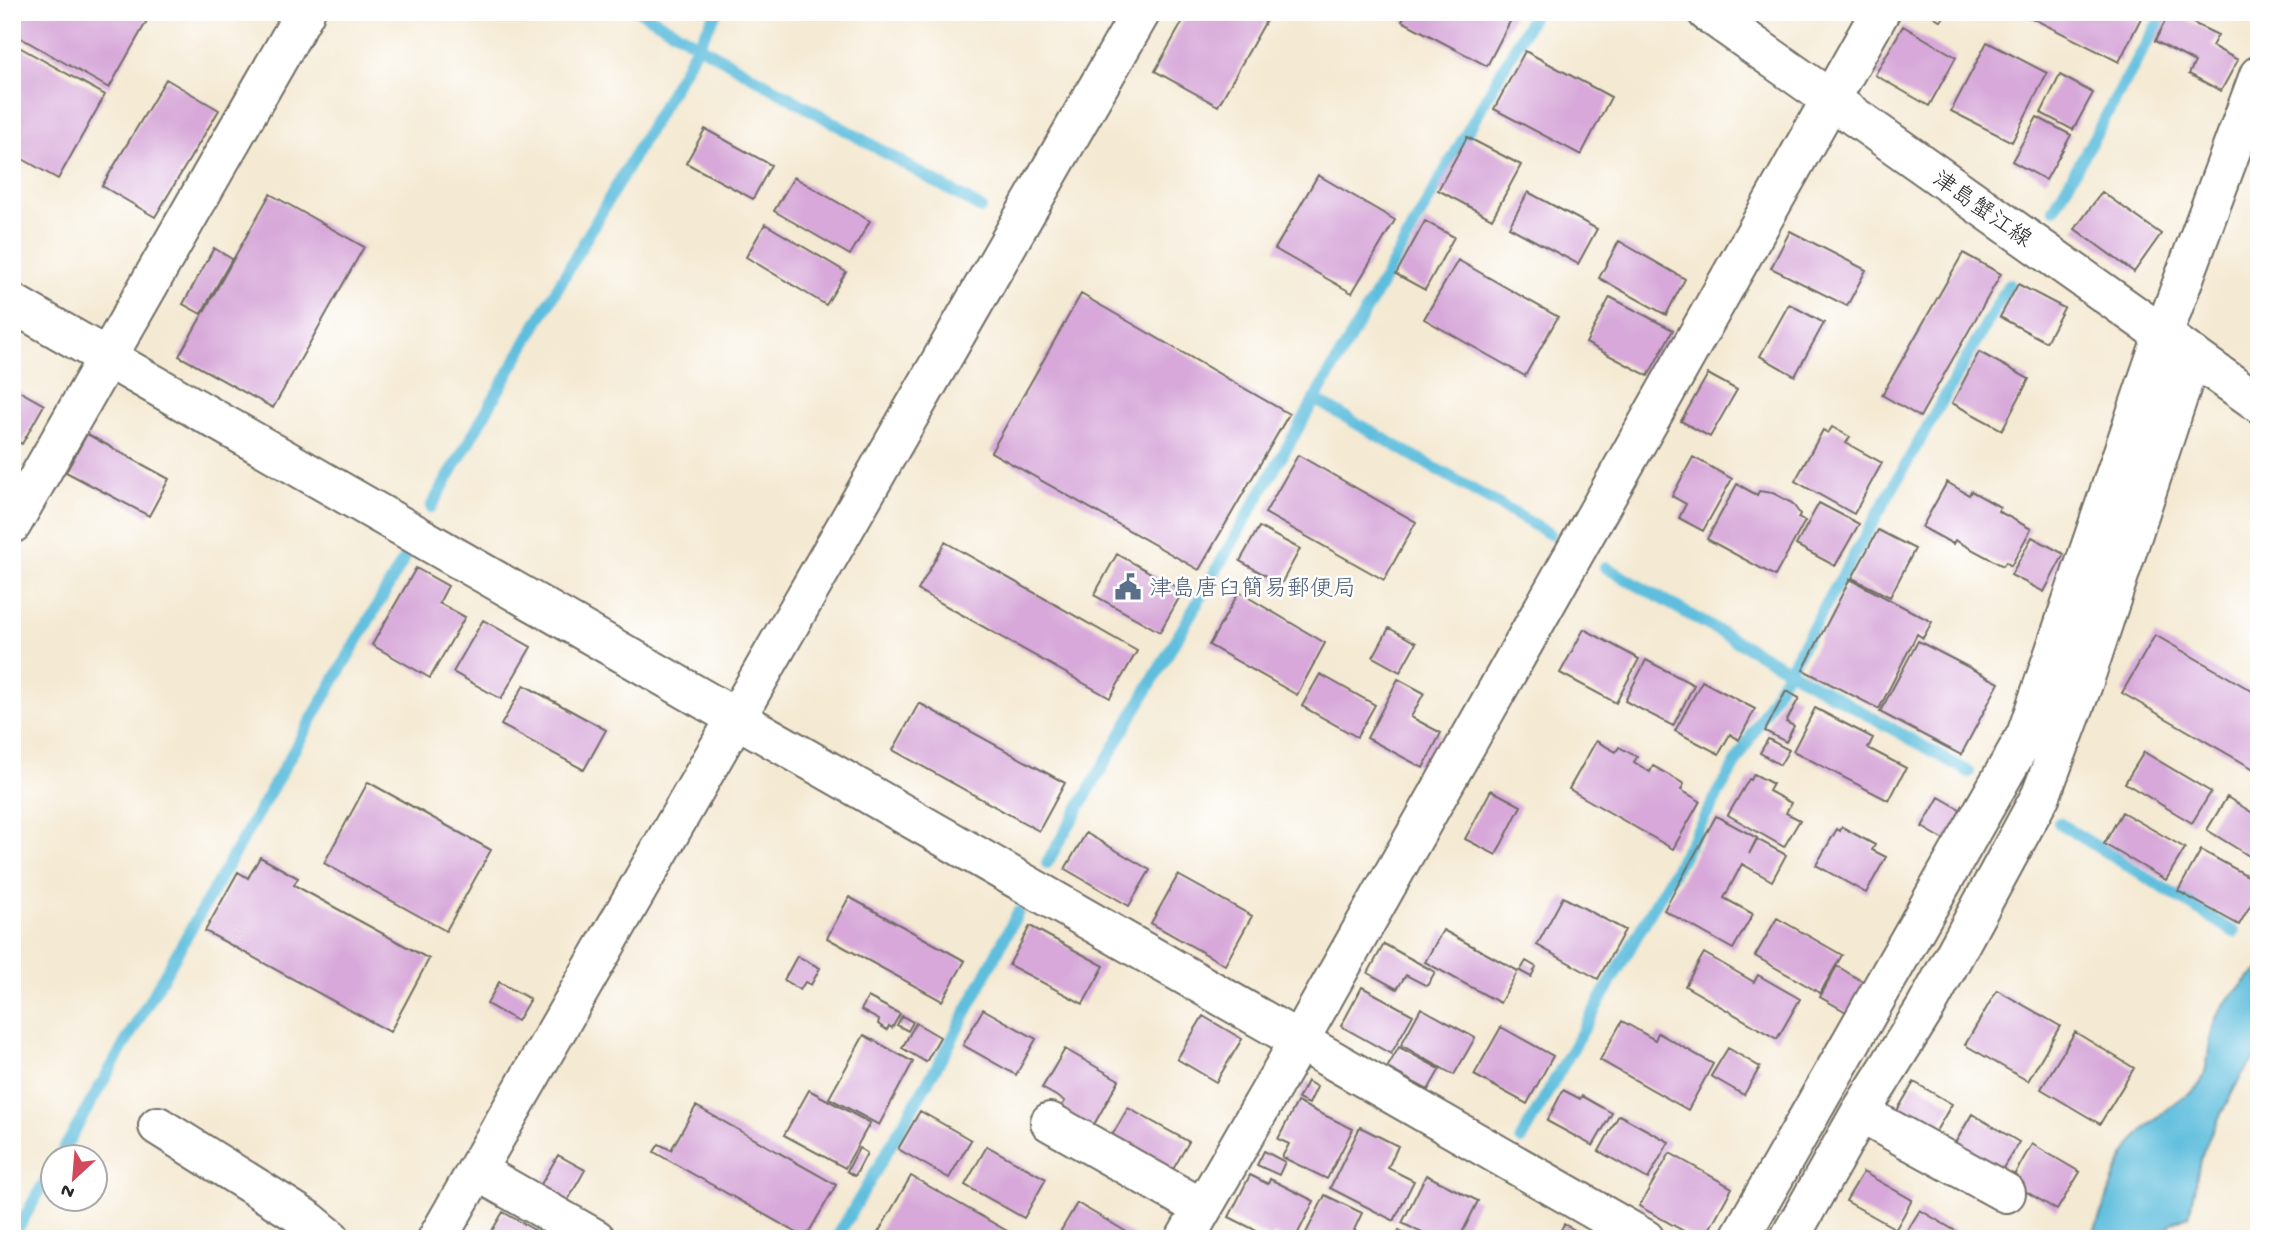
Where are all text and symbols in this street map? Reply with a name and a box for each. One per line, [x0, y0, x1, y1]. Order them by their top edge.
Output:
street label: 津島蟹江線 [1926, 166, 2036, 255]
public building icon: 津島唐臼簡易郵便局 [1113, 572, 1143, 602]
place label: 津島唐臼簡易郵便局 [1149, 576, 1356, 604]
north arrow [38, 1142, 108, 1212]
text: N [57, 1177, 79, 1203]

